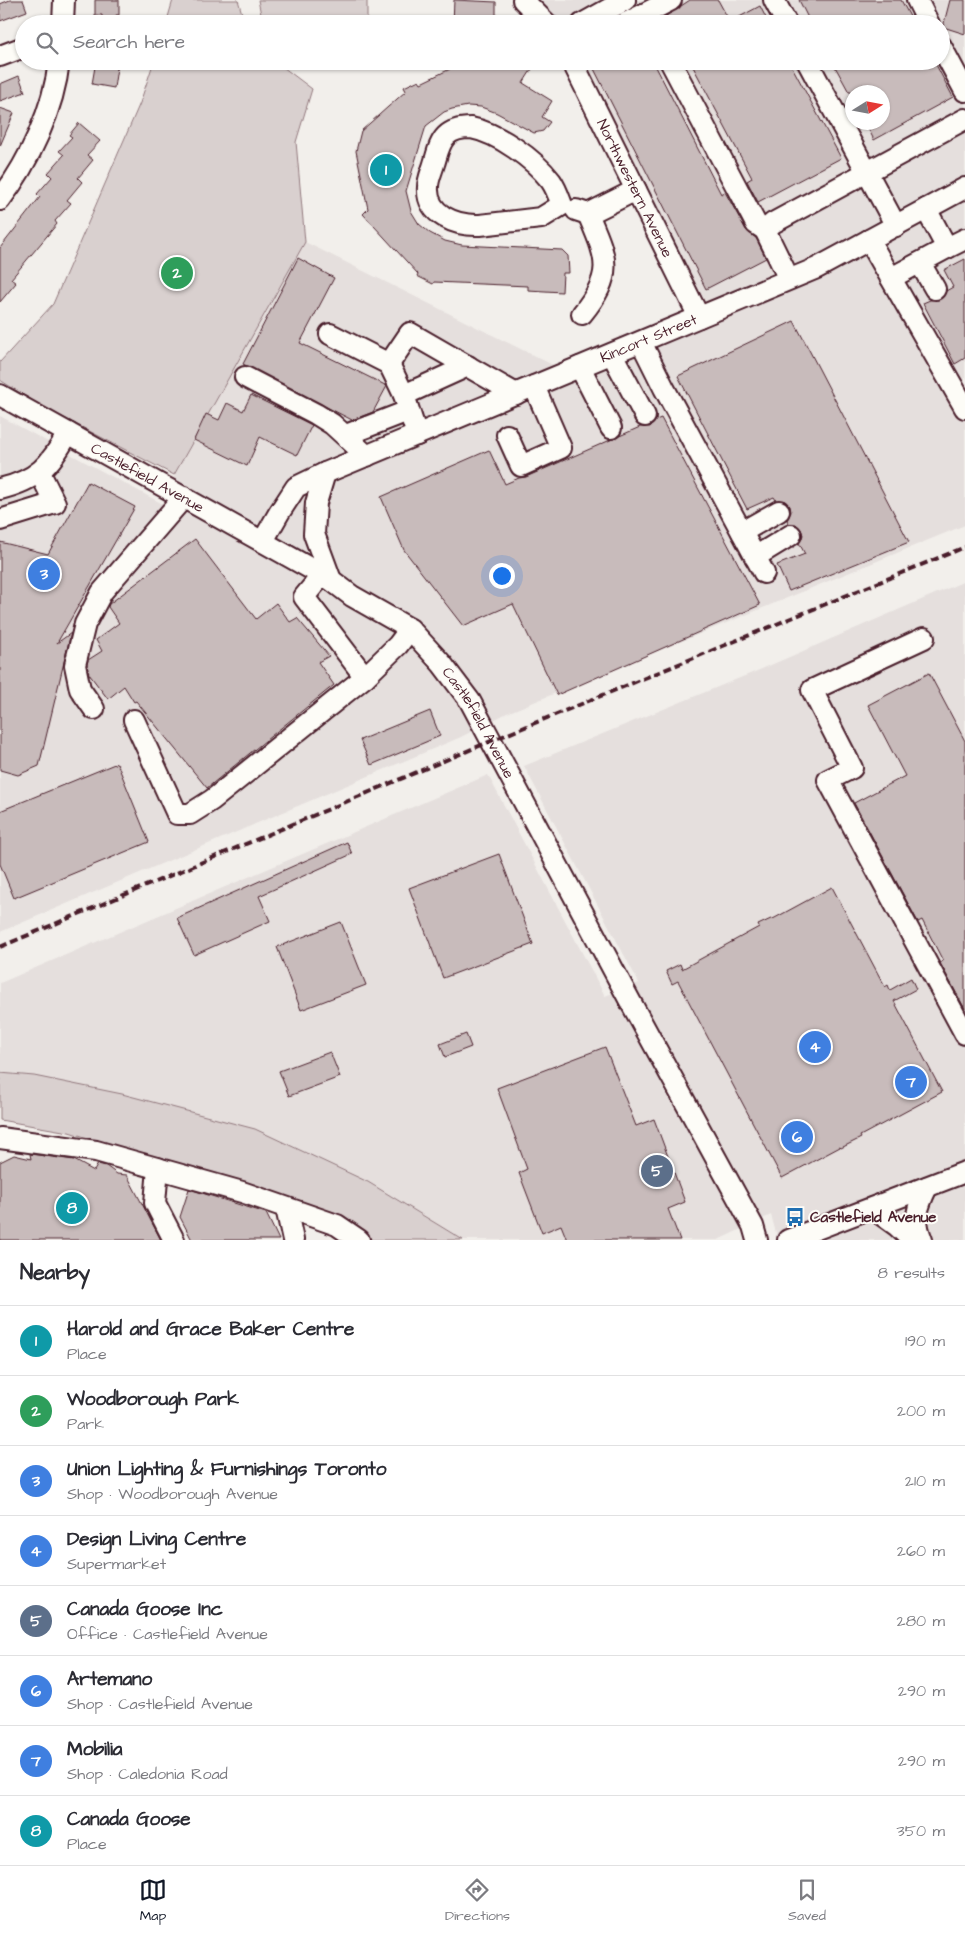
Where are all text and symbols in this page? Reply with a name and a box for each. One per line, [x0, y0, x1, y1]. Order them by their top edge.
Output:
search box [15, 15, 950, 70]
icon: search [33, 29, 61, 57]
text: Search here [73, 29, 185, 56]
north arrow [845, 85, 890, 130]
street label: Northwestern Avenue [592, 115, 678, 261]
pin: 1 [370, 151, 402, 189]
pin: 2 [161, 254, 193, 292]
street label: Kincort Street [597, 309, 700, 368]
street label: Castlefield Avenue [87, 437, 208, 517]
pin: 3 [28, 555, 60, 593]
your location [489, 563, 515, 589]
street label: Castlefield Avenue [437, 662, 520, 782]
pin: 4 [799, 1028, 831, 1066]
pin: 7 [895, 1063, 927, 1101]
pin: 6 [781, 1118, 813, 1156]
pin: 5 [641, 1152, 673, 1190]
pin: 8 [56, 1189, 88, 1227]
bus stop icon: Castlefield Avenue [784, 1206, 806, 1228]
place label: Castlefield Avenue [810, 1207, 936, 1228]
text: Nearby [20, 1258, 90, 1287]
text: 8 results [878, 1262, 945, 1284]
text: Harold and Grace Baker Centre [67, 1316, 354, 1343]
text: 1 [35, 1330, 37, 1352]
text: 190 m [905, 1330, 945, 1352]
text: Place [67, 1343, 107, 1365]
text: Woodborough Park [67, 1386, 239, 1413]
text: 2 [31, 1400, 41, 1422]
text: 200 m [897, 1400, 945, 1422]
text: Park [67, 1413, 104, 1435]
text: Union Lighting & Furnishings Toronto [67, 1456, 386, 1483]
text: 3 [32, 1470, 40, 1492]
text: 210 m [905, 1470, 945, 1492]
text: Shop · Woodborough Avenue [67, 1483, 278, 1505]
text: Design Living Centre [67, 1526, 246, 1553]
text: 4 [31, 1540, 41, 1562]
text: 260 m [897, 1540, 945, 1562]
text: Supermarket [67, 1553, 166, 1575]
text: Canada Goose Inc [67, 1596, 223, 1623]
text: 5 [30, 1610, 42, 1632]
text: 280 m [897, 1610, 945, 1632]
text: Office · Castlefield Avenue [67, 1623, 268, 1645]
text: Artemano [67, 1666, 152, 1693]
text: 6 [31, 1680, 41, 1702]
text: 290 m [898, 1680, 945, 1702]
text: Shop · Castlefield Avenue [67, 1693, 253, 1715]
text: Mobilia [67, 1736, 122, 1763]
text: 7 [31, 1750, 41, 1772]
text: 290 m [898, 1750, 945, 1772]
text: Shop · Caledonia Road [67, 1763, 228, 1785]
text: Canada Goose [67, 1806, 191, 1833]
text: 8 [31, 1820, 41, 1842]
text: 350 m [897, 1820, 945, 1842]
text: Place [67, 1833, 107, 1855]
tab: Map [139, 1876, 167, 1926]
tab: Directions [445, 1876, 510, 1926]
tab: Saved [788, 1876, 826, 1926]

